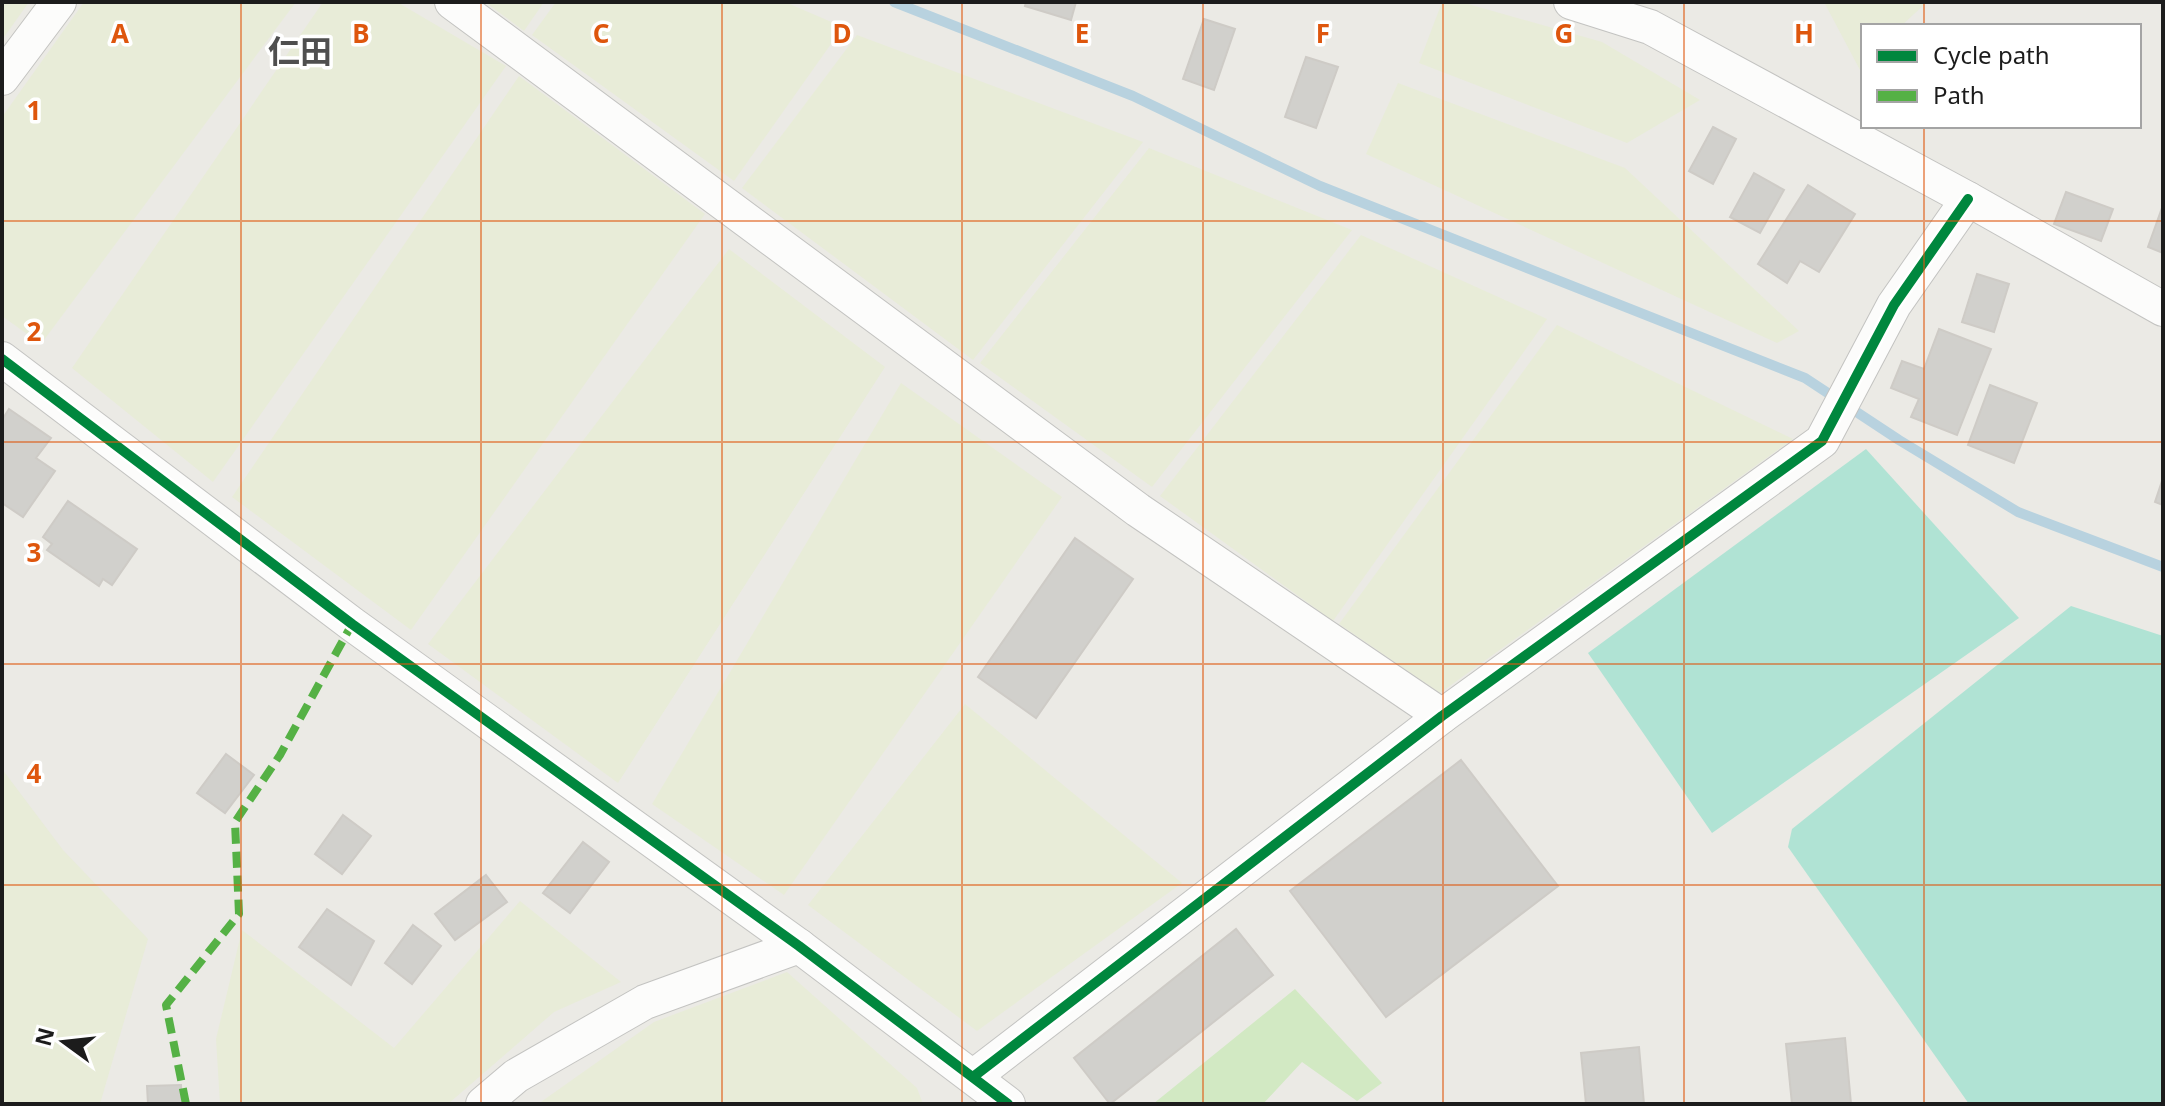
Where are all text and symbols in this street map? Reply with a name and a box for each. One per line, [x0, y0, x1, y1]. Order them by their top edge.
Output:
text: A [111, 15, 129, 51]
text: B [352, 15, 370, 51]
text: C [593, 15, 609, 51]
text: D [832, 15, 852, 51]
text: E [1075, 15, 1089, 51]
text: F [1316, 15, 1330, 51]
text: G [1555, 15, 1573, 51]
text: H [1794, 15, 1814, 51]
legend [1861, 24, 2141, 128]
district label: 仁田 [268, 29, 332, 72]
text: Cycle path [1933, 38, 2050, 71]
text: Path [1933, 78, 1984, 111]
text: 1 [27, 92, 41, 128]
text: 2 [27, 313, 42, 349]
text: 3 [27, 534, 41, 570]
text: 4 [27, 755, 42, 791]
north arrow [24, 1002, 104, 1082]
text: N [27, 1024, 61, 1049]

